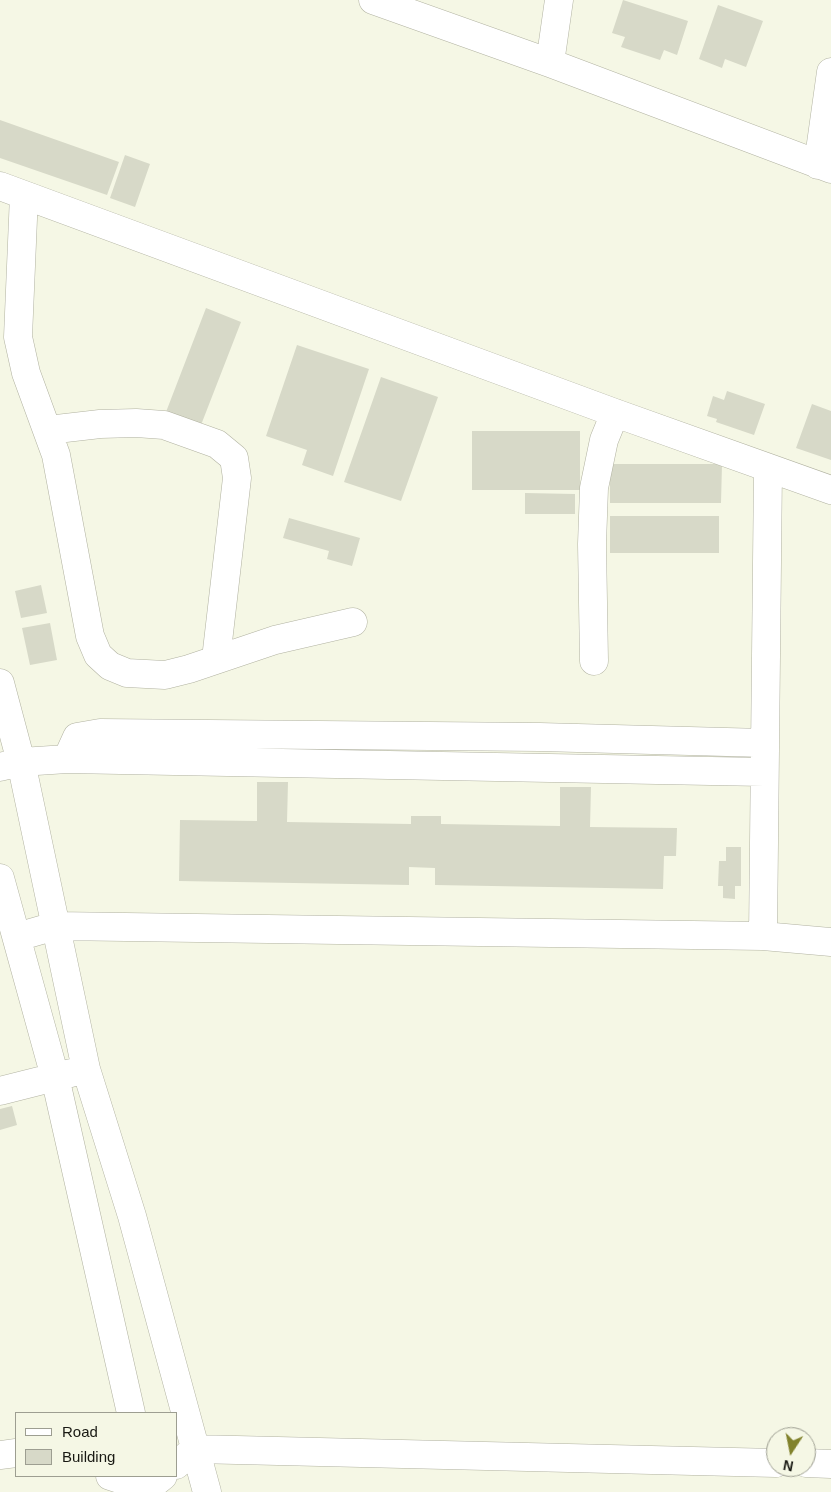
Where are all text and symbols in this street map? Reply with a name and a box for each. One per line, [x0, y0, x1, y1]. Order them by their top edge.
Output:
legend [15, 1412, 178, 1477]
text: Road [62, 1423, 98, 1440]
north arrow [766, 1427, 816, 1477]
text: Building [62, 1448, 115, 1465]
text: N [782, 1457, 795, 1475]

